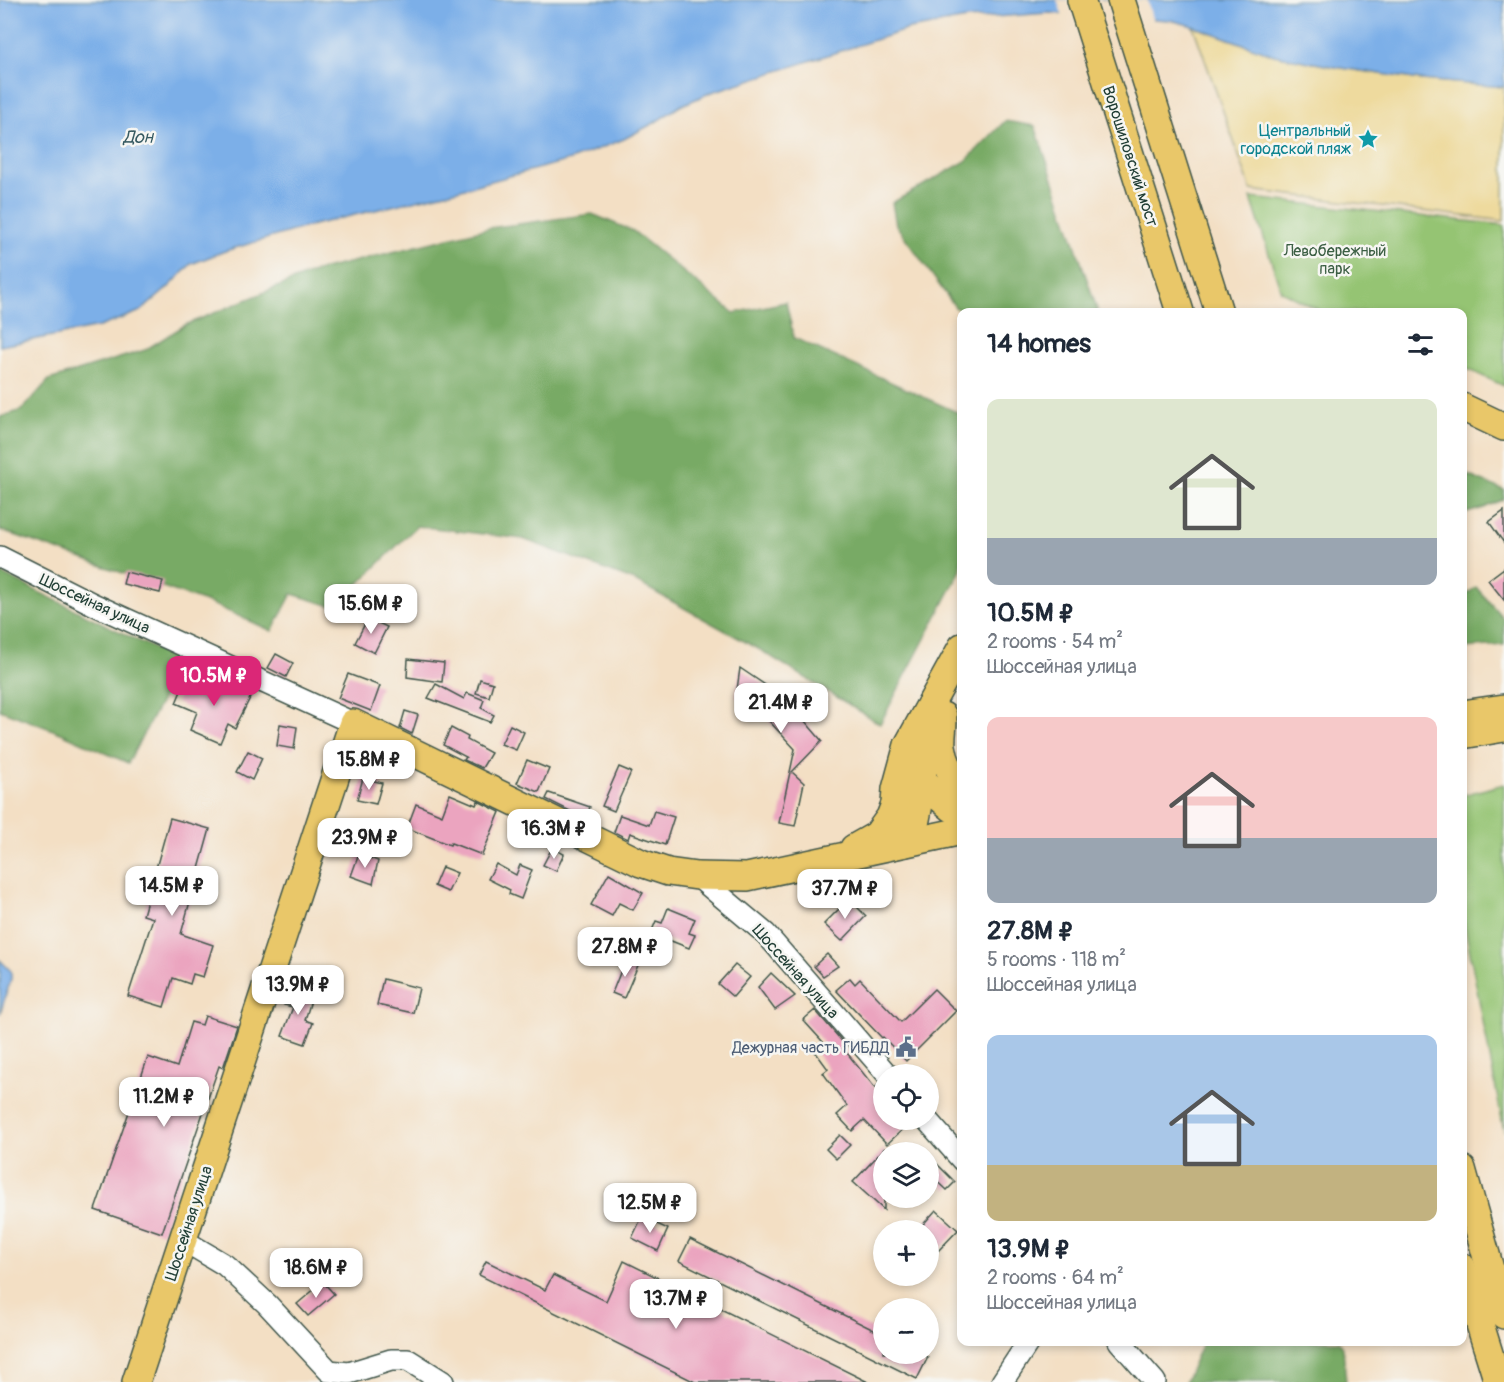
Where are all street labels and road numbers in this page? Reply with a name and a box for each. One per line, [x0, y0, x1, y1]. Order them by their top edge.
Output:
street label: Ворошиловский мост [1098, 83, 1162, 229]
street label: Шоссейная улица [36, 570, 153, 638]
street label: Шоссейная улица [748, 920, 843, 1023]
street label: Шоссейная улица [161, 1163, 217, 1283]

